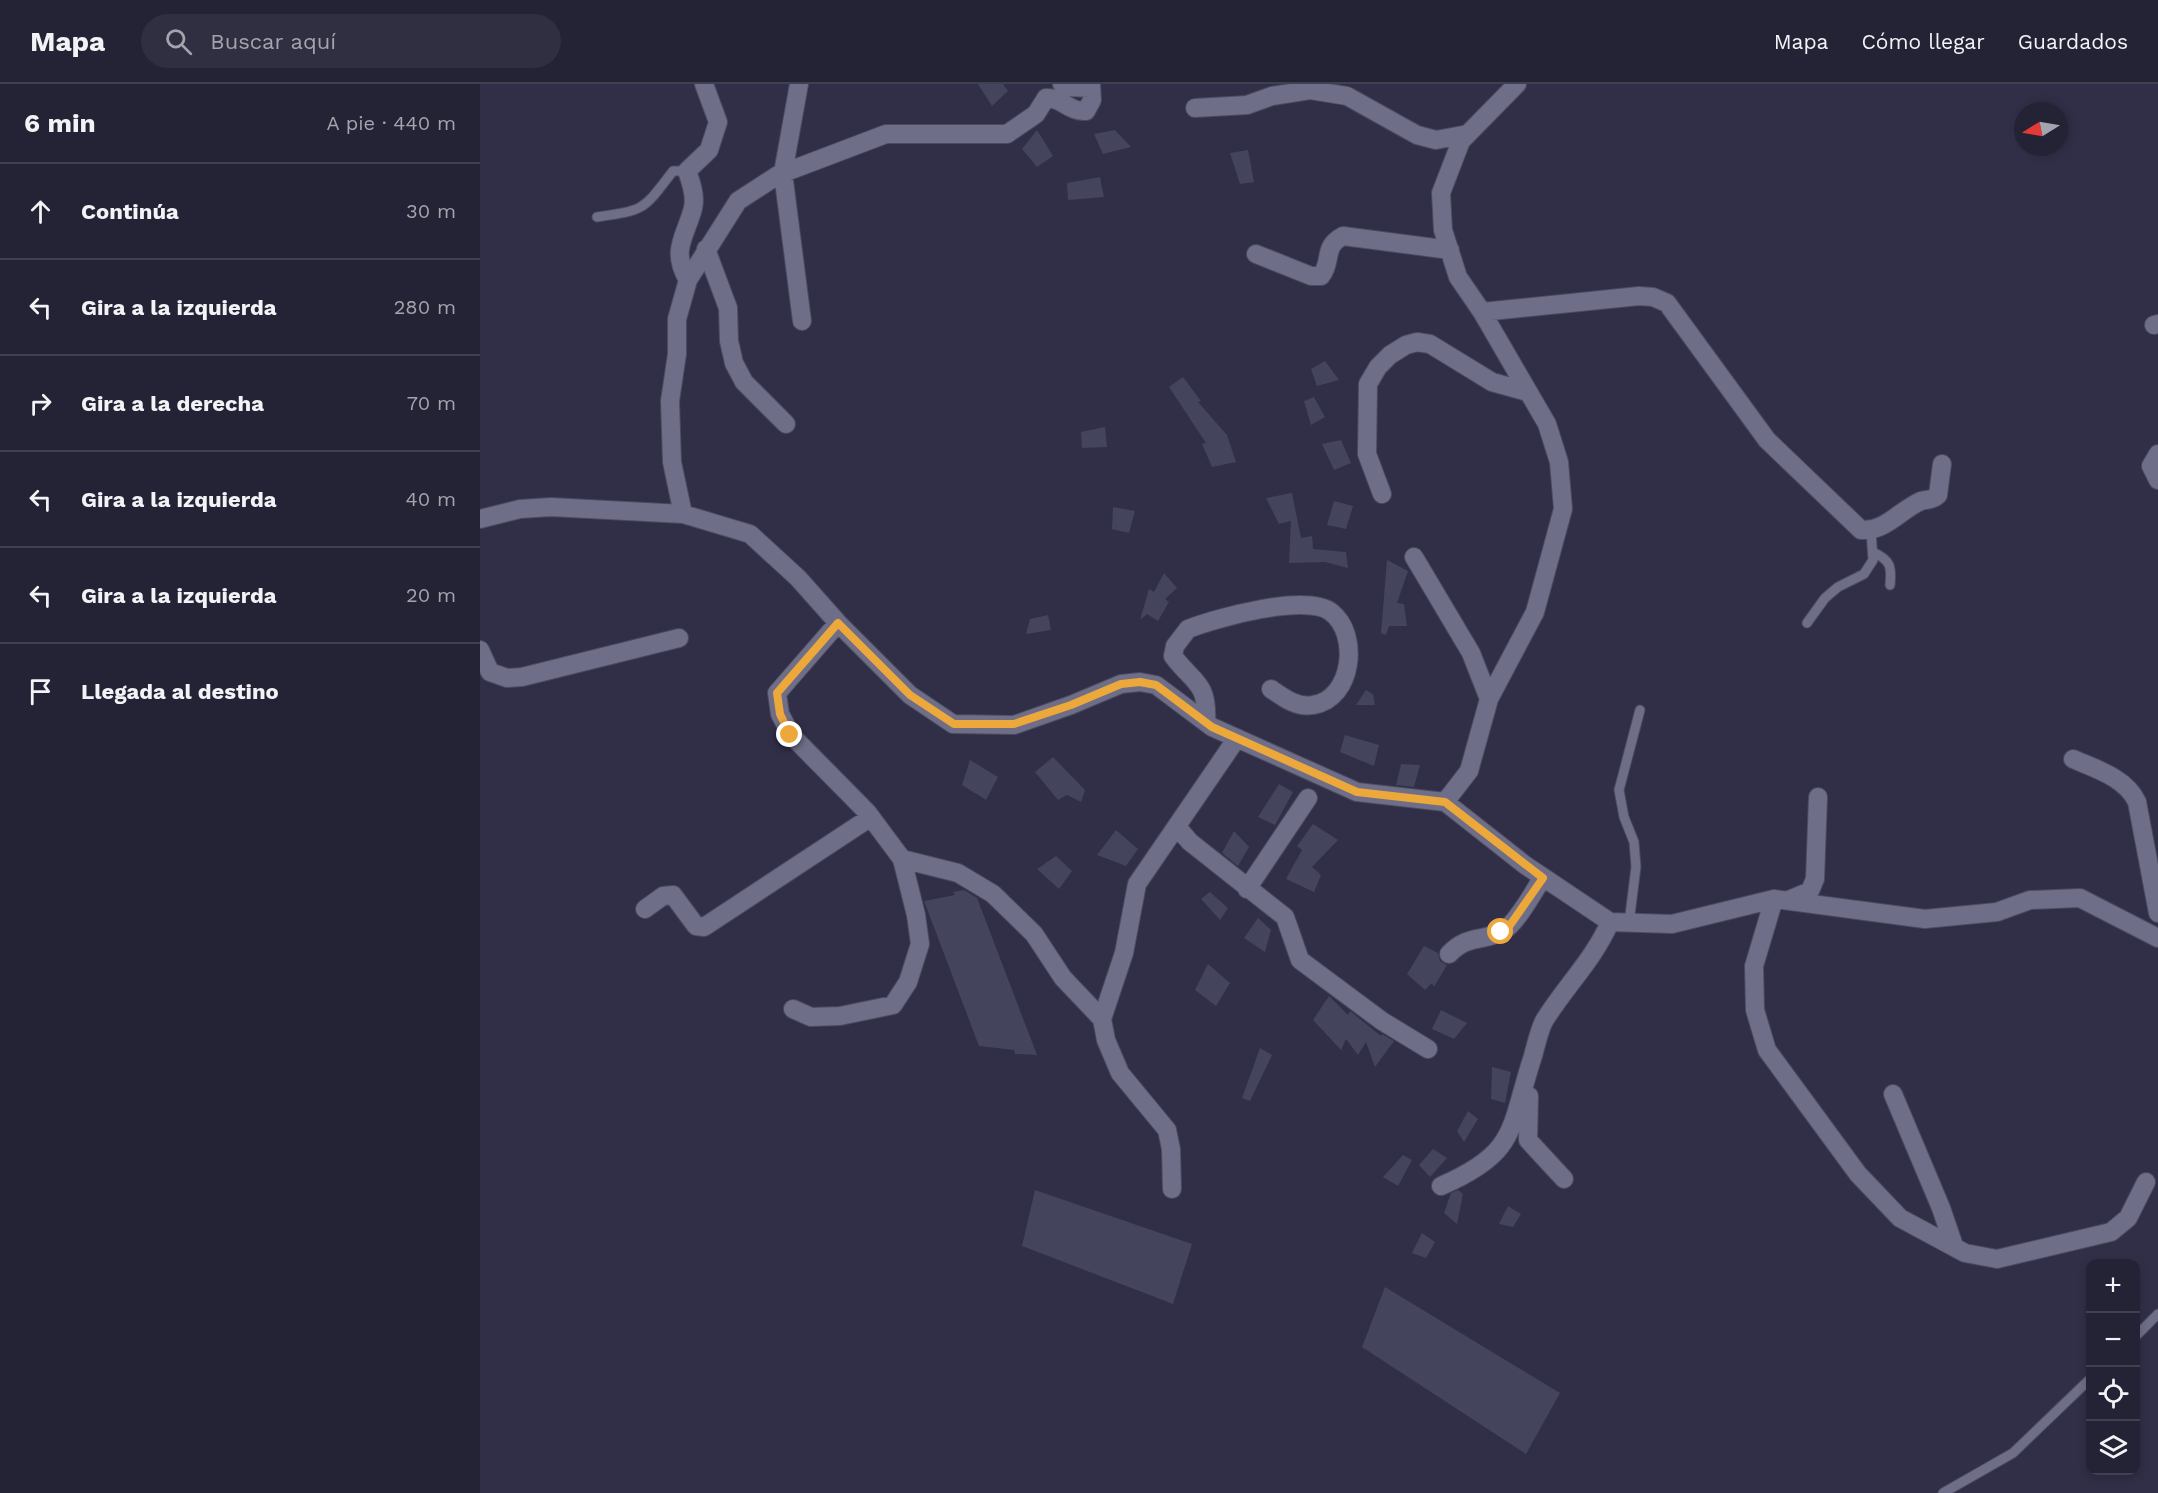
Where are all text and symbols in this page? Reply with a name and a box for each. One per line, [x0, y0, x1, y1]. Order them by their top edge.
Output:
search box [141, 14, 561, 68]
text: Mapa [30, 25, 105, 58]
icon: search [162, 25, 195, 58]
text: Buscar aquí [210, 29, 336, 54]
text: Mapa [1774, 29, 1828, 54]
text: Cómo llegar [1861, 29, 1985, 54]
text: Guardados [2018, 29, 2128, 54]
north arrow [2014, 102, 2068, 156]
text: 6 min [24, 108, 96, 138]
text: A pie · 440 m [326, 111, 456, 135]
icon: ahead [24, 195, 57, 228]
text: Continúa [81, 199, 179, 224]
text: 30 m [406, 199, 456, 223]
icon: left [24, 291, 57, 324]
text: Gira a la izquierda [81, 295, 277, 320]
text: 280 m [394, 295, 456, 319]
icon: right [24, 387, 57, 420]
text: Gira a la derecha [81, 391, 264, 416]
text: 70 m [407, 391, 456, 415]
icon: left [24, 483, 57, 516]
text: Gira a la izquierda [81, 487, 277, 512]
text: 40 m [405, 487, 456, 511]
icon: left [24, 579, 57, 612]
text: Gira a la izquierda [81, 583, 277, 608]
text: 20 m [406, 583, 456, 607]
icon: arrive [24, 675, 57, 708]
text: Llegada al destino [81, 679, 279, 704]
route end [776, 721, 802, 747]
route start [1487, 918, 1513, 944]
map controls [2086, 1259, 2140, 1475]
button: + [2086, 1259, 2140, 1313]
button: − [2086, 1313, 2140, 1367]
button: locate [2086, 1367, 2140, 1421]
button: layers [2086, 1421, 2140, 1475]

